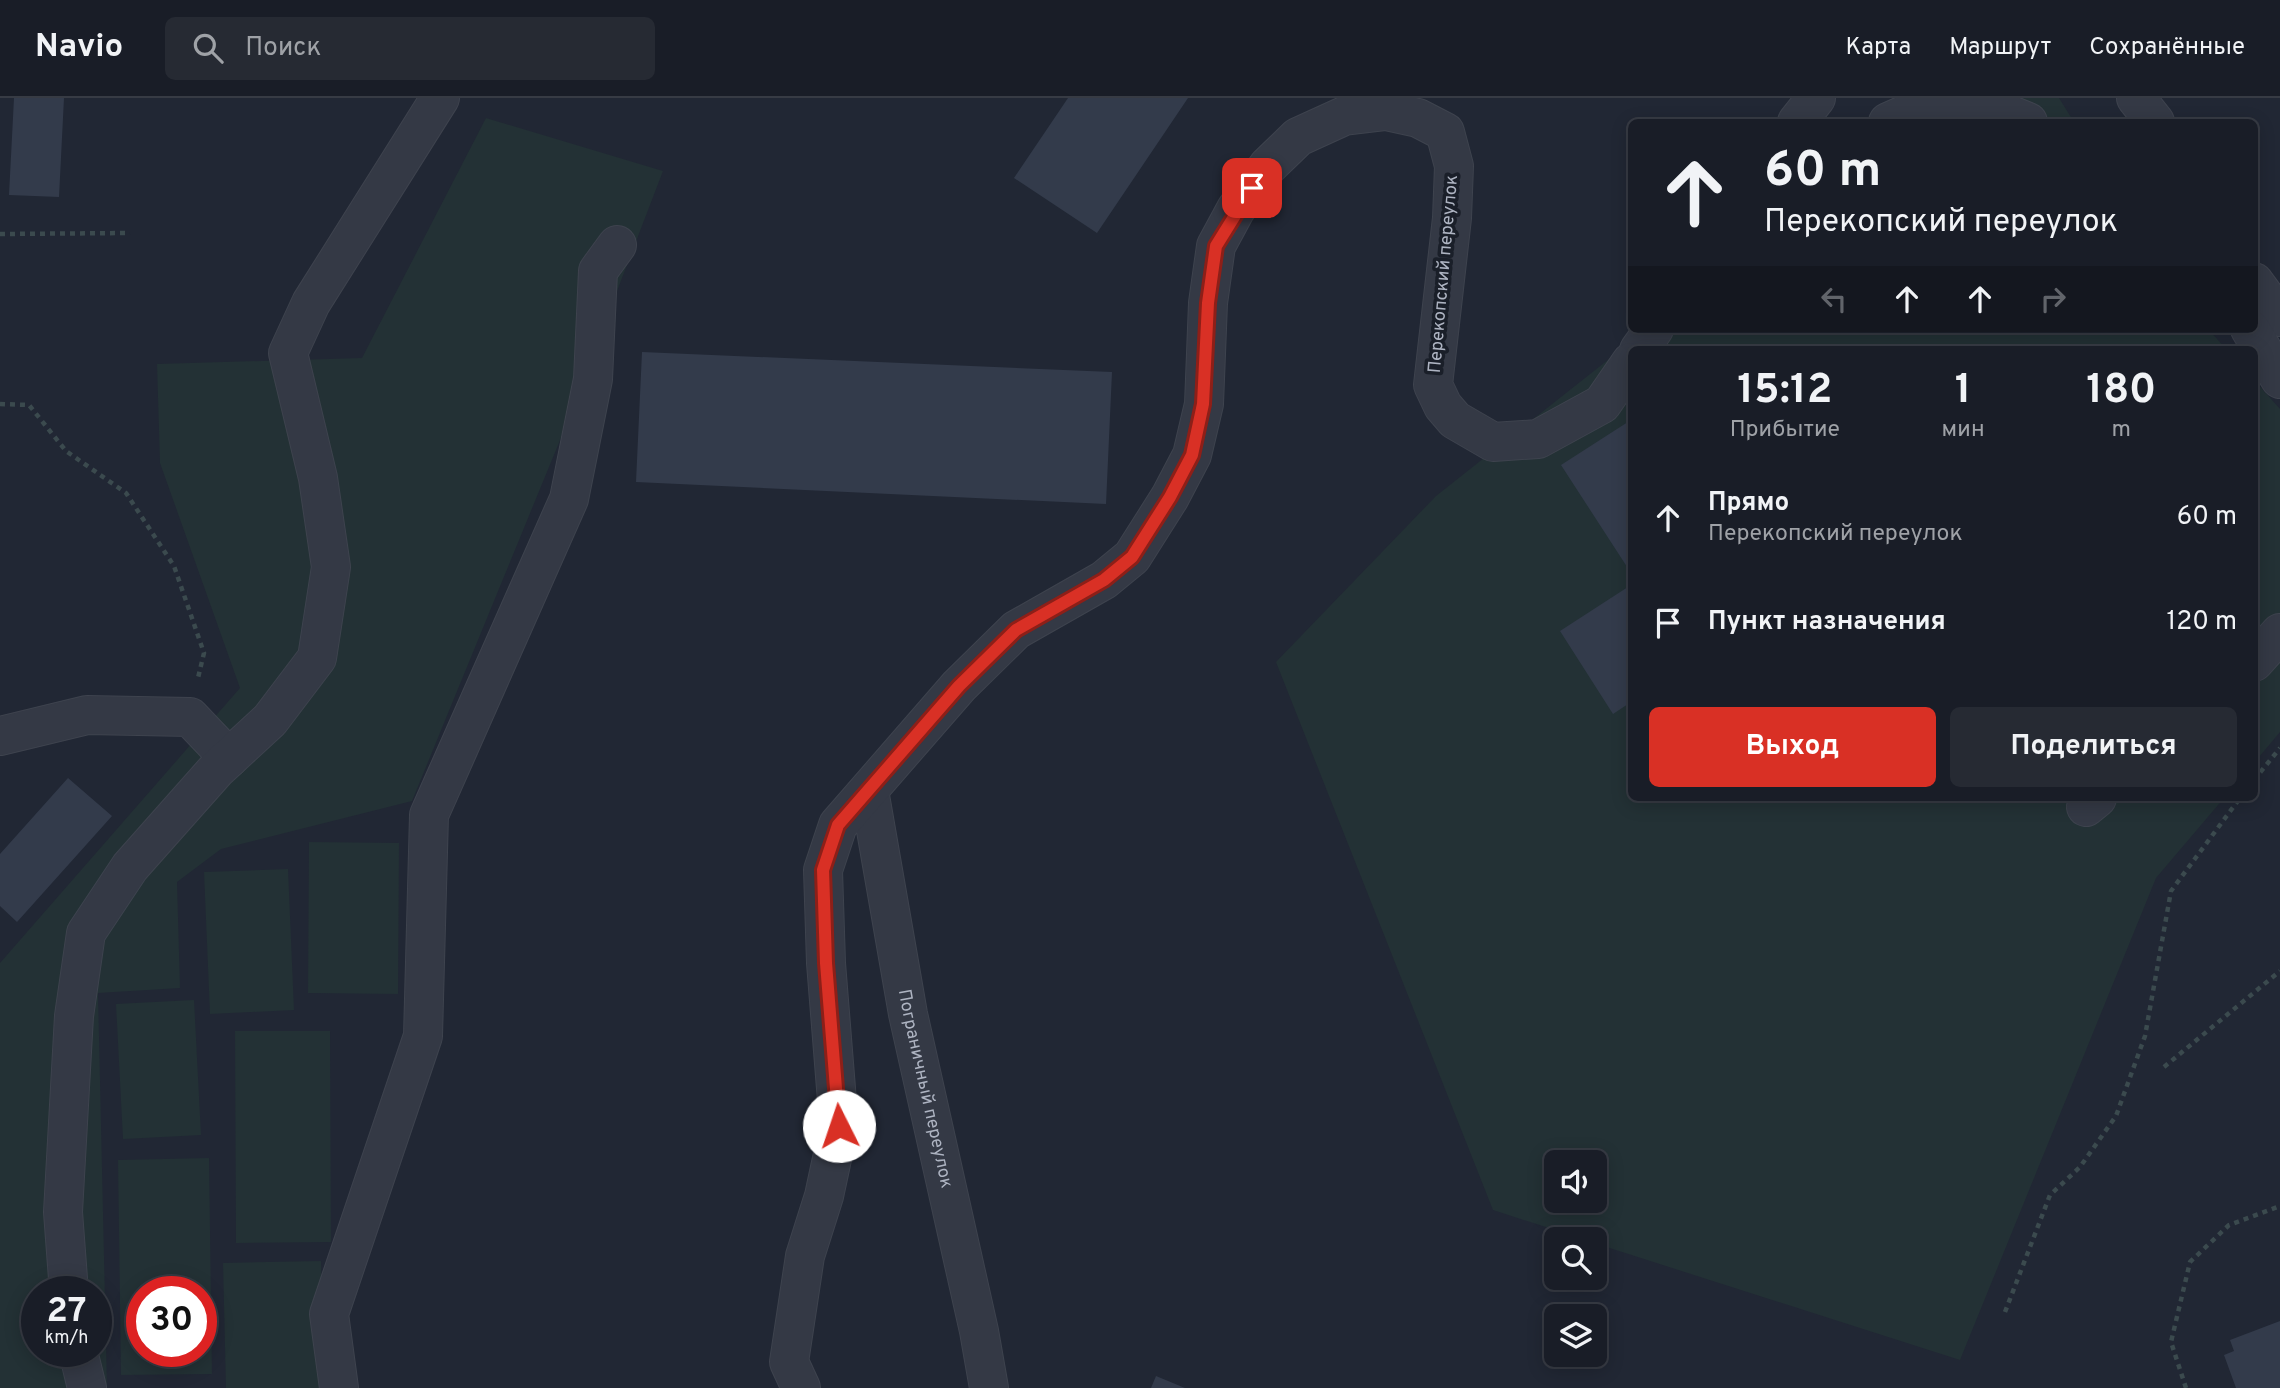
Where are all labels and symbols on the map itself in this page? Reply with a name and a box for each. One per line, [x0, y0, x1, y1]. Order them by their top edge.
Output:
pin [1222, 158, 1282, 218]
street label: Перекопский переулок [1424, 174, 1464, 374]
street label: Пограничный переулок [892, 988, 958, 1190]
position arrow [802, 1089, 876, 1163]
speed limit sign: 30 [126, 1276, 217, 1367]

